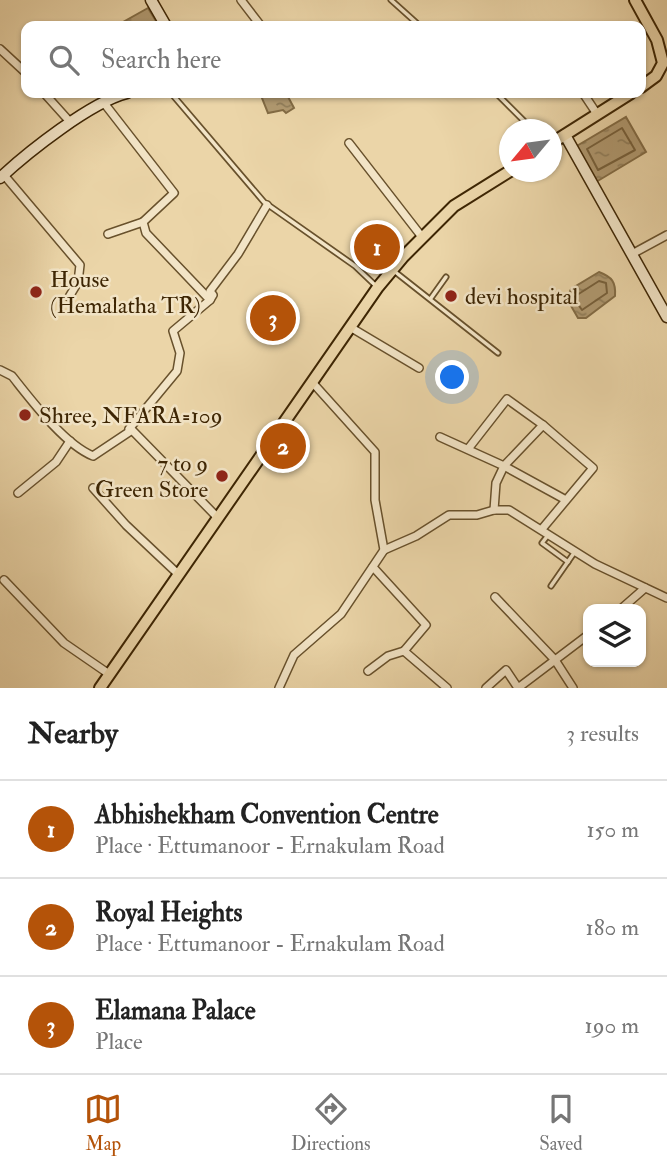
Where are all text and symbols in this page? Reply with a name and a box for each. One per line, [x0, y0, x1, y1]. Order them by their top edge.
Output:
search box [21, 21, 646, 98]
icon: search [45, 41, 83, 79]
text: Search here [101, 44, 221, 76]
north arrow [499, 119, 562, 182]
pin: 1 [354, 221, 400, 273]
place label: House (Hemalatha TR) [50, 265, 201, 320]
place label: devi hospital [465, 282, 578, 312]
marker: House (Hemalatha TR) [28, 284, 44, 300]
marker: devi hospital [443, 288, 459, 304]
pin: 3 [250, 292, 296, 344]
your location [435, 360, 469, 394]
place label: Shree, NFARA=109 [39, 401, 222, 430]
marker: Shree, NFARA=109 [17, 407, 33, 423]
pin: 2 [260, 420, 306, 472]
place label: 7 to 9 Green Store [95, 449, 208, 504]
marker: 7 to 9 Green Store [214, 468, 230, 484]
map controls [583, 604, 646, 667]
button: layers [583, 604, 646, 667]
text: Nearby [28, 715, 118, 752]
text: 3 results [566, 719, 639, 748]
text: Abhishekham Convention Centre [95, 799, 439, 831]
text: 1 [47, 815, 55, 844]
text: 150 m [586, 815, 639, 844]
text: Place · Ettumanoor - Ernakulam Road [95, 831, 445, 860]
text: Royal Heights [95, 897, 242, 929]
text: 2 [45, 913, 57, 942]
text: 180 m [586, 913, 639, 942]
text: Place · Ettumanoor - Ernakulam Road [95, 929, 445, 958]
text: Elamana Palace [95, 995, 256, 1027]
text: 3 [47, 1011, 55, 1040]
text: 190 m [585, 1011, 639, 1040]
text: Place [95, 1027, 143, 1056]
tab: Map [84, 1090, 122, 1156]
tab: Directions [291, 1090, 371, 1156]
tab: Saved [539, 1090, 583, 1156]

